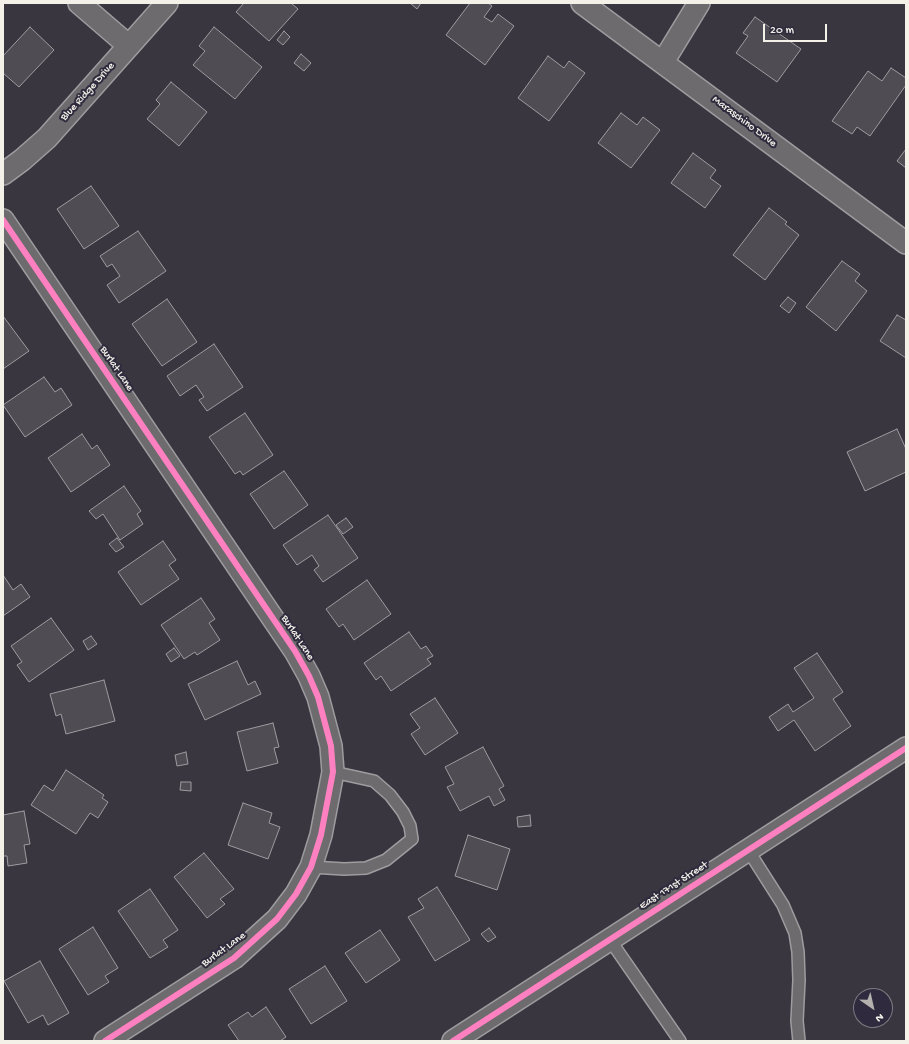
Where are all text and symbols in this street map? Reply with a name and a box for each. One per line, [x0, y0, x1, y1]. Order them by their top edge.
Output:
scale bar [765, 16, 829, 42]
text: 20 m [770, 24, 794, 38]
street label: Blue Ridge Drive [58, 60, 118, 124]
street label: Maraschino Drive [709, 93, 779, 151]
street label: Burlat Lane [96, 344, 136, 394]
street label: Burlat Lane [277, 613, 317, 663]
street label: East 171st Street [637, 859, 711, 913]
street label: Burlat Lane [199, 930, 249, 970]
north arrow [853, 988, 893, 1028]
text: N [873, 1010, 885, 1024]

